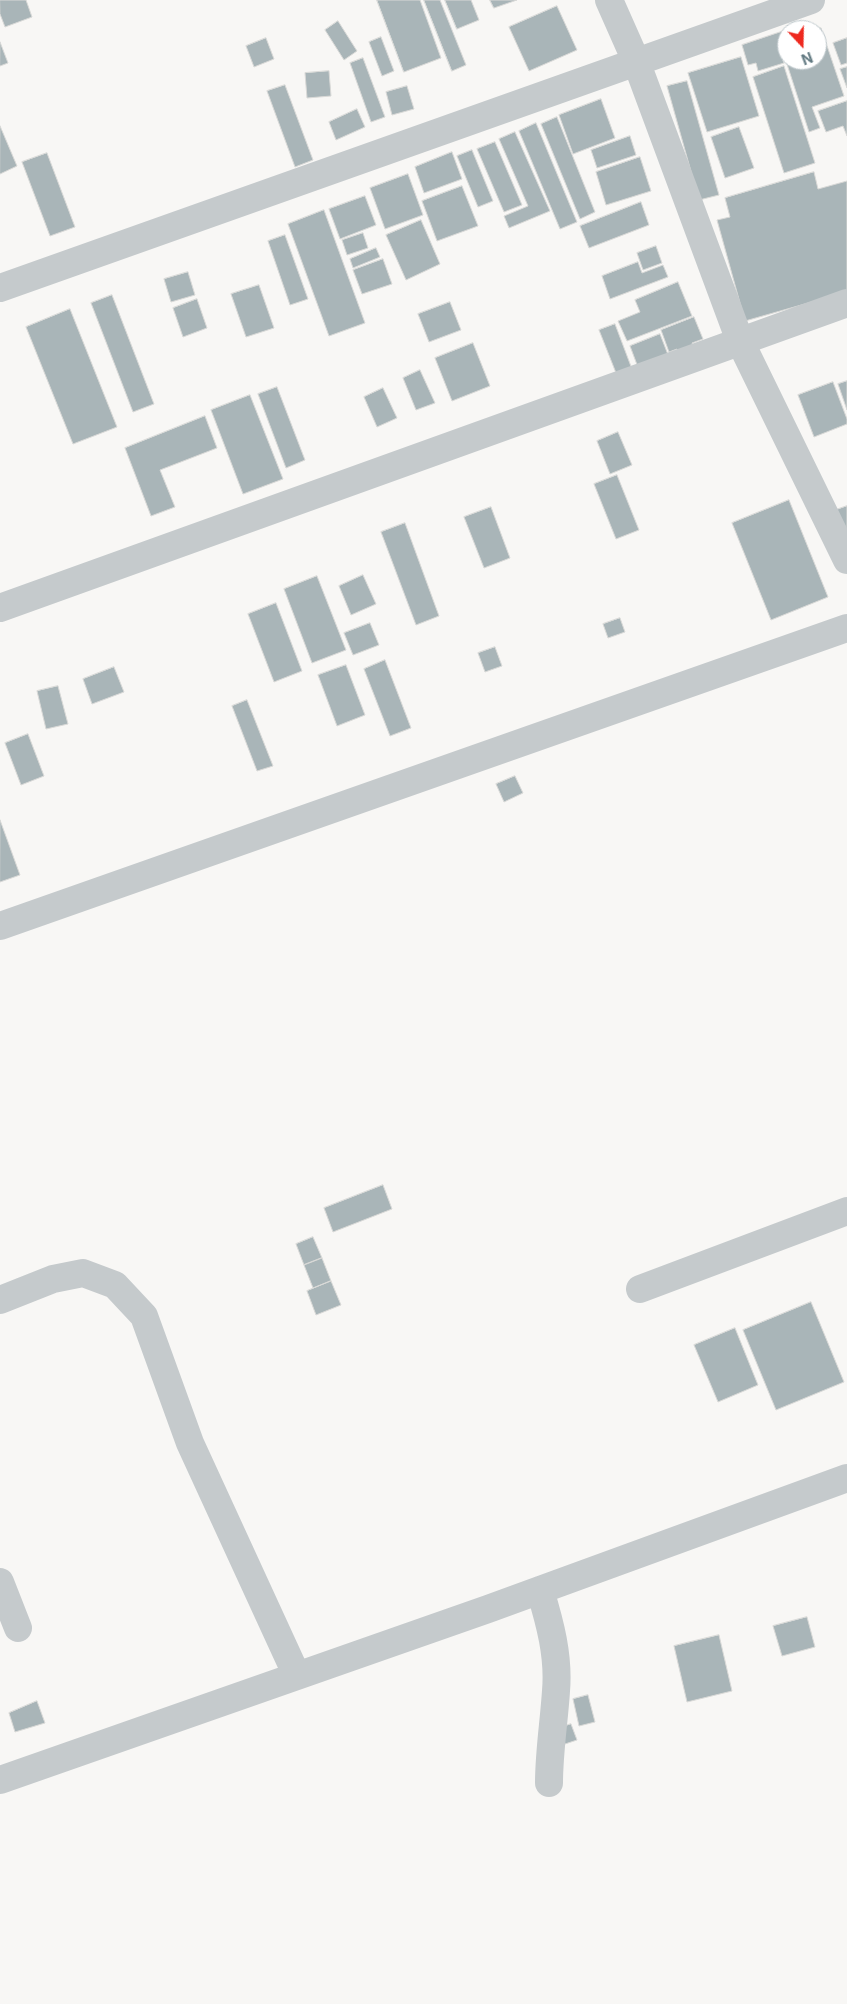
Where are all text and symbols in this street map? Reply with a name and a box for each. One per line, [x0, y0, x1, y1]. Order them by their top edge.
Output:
north arrow [777, 20, 827, 70]
text: N [799, 49, 815, 68]

